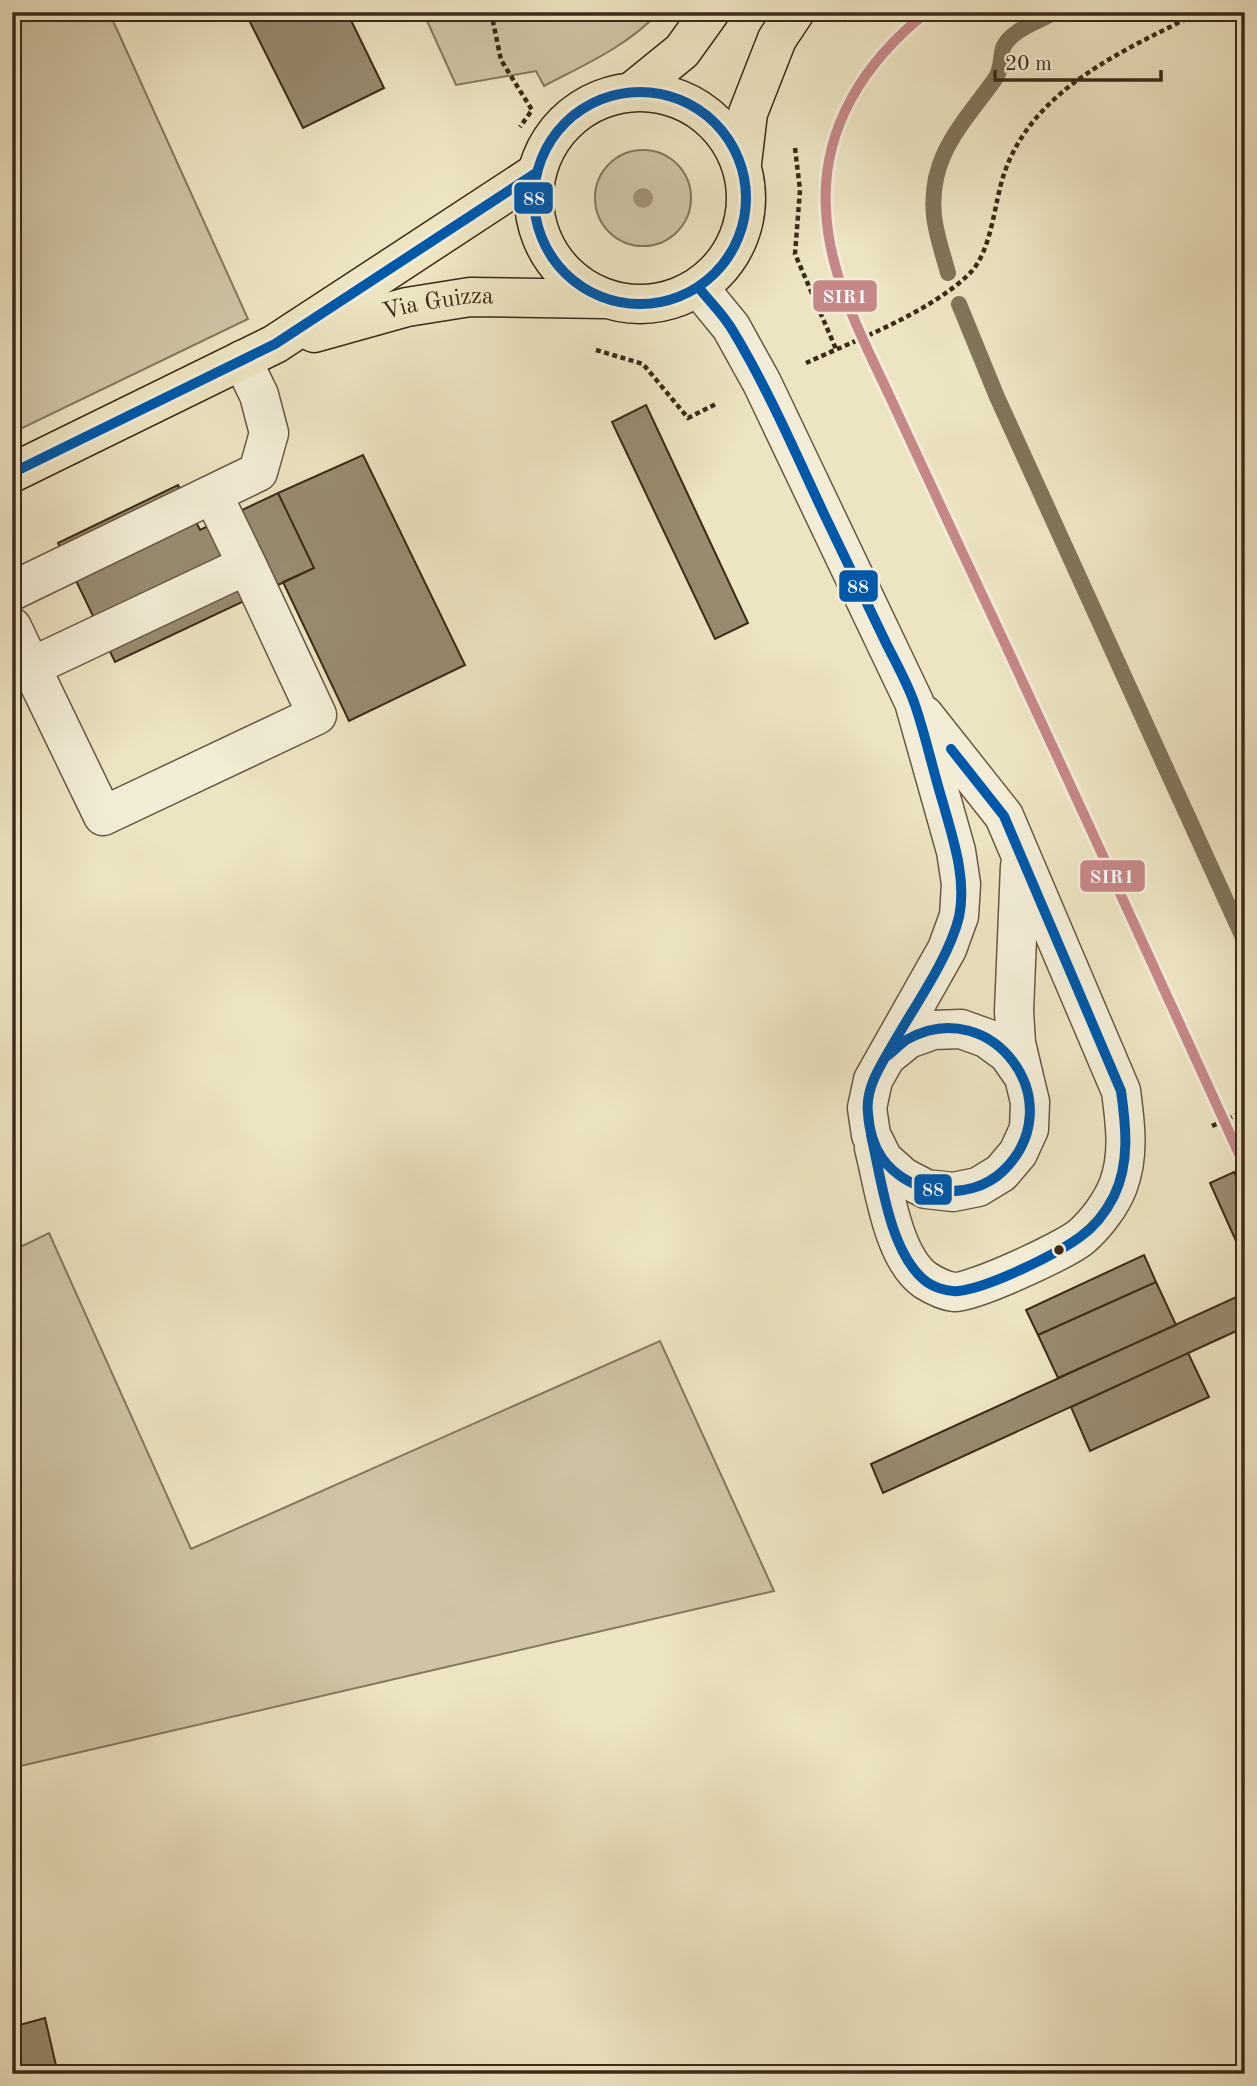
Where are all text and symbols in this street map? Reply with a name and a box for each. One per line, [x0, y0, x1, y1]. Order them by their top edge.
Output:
scale bar [995, 38, 1161, 82]
text: 20 m [1005, 54, 1052, 75]
line badge: 88 [513, 181, 554, 215]
text: 88 [523, 191, 545, 210]
line badge: SIR1 [812, 279, 878, 313]
street label: Via Guizza [380, 285, 494, 325]
text: SIR1 [822, 289, 868, 308]
line badge: 88 [838, 569, 879, 603]
text: 88 [847, 579, 869, 598]
line badge: SIR1 [1079, 859, 1146, 893]
text: SIR1 [1089, 869, 1135, 888]
line badge: 88 [913, 1173, 953, 1206]
text: 88 [922, 1182, 944, 1201]
unlabelled marker [1052, 1243, 1066, 1257]

